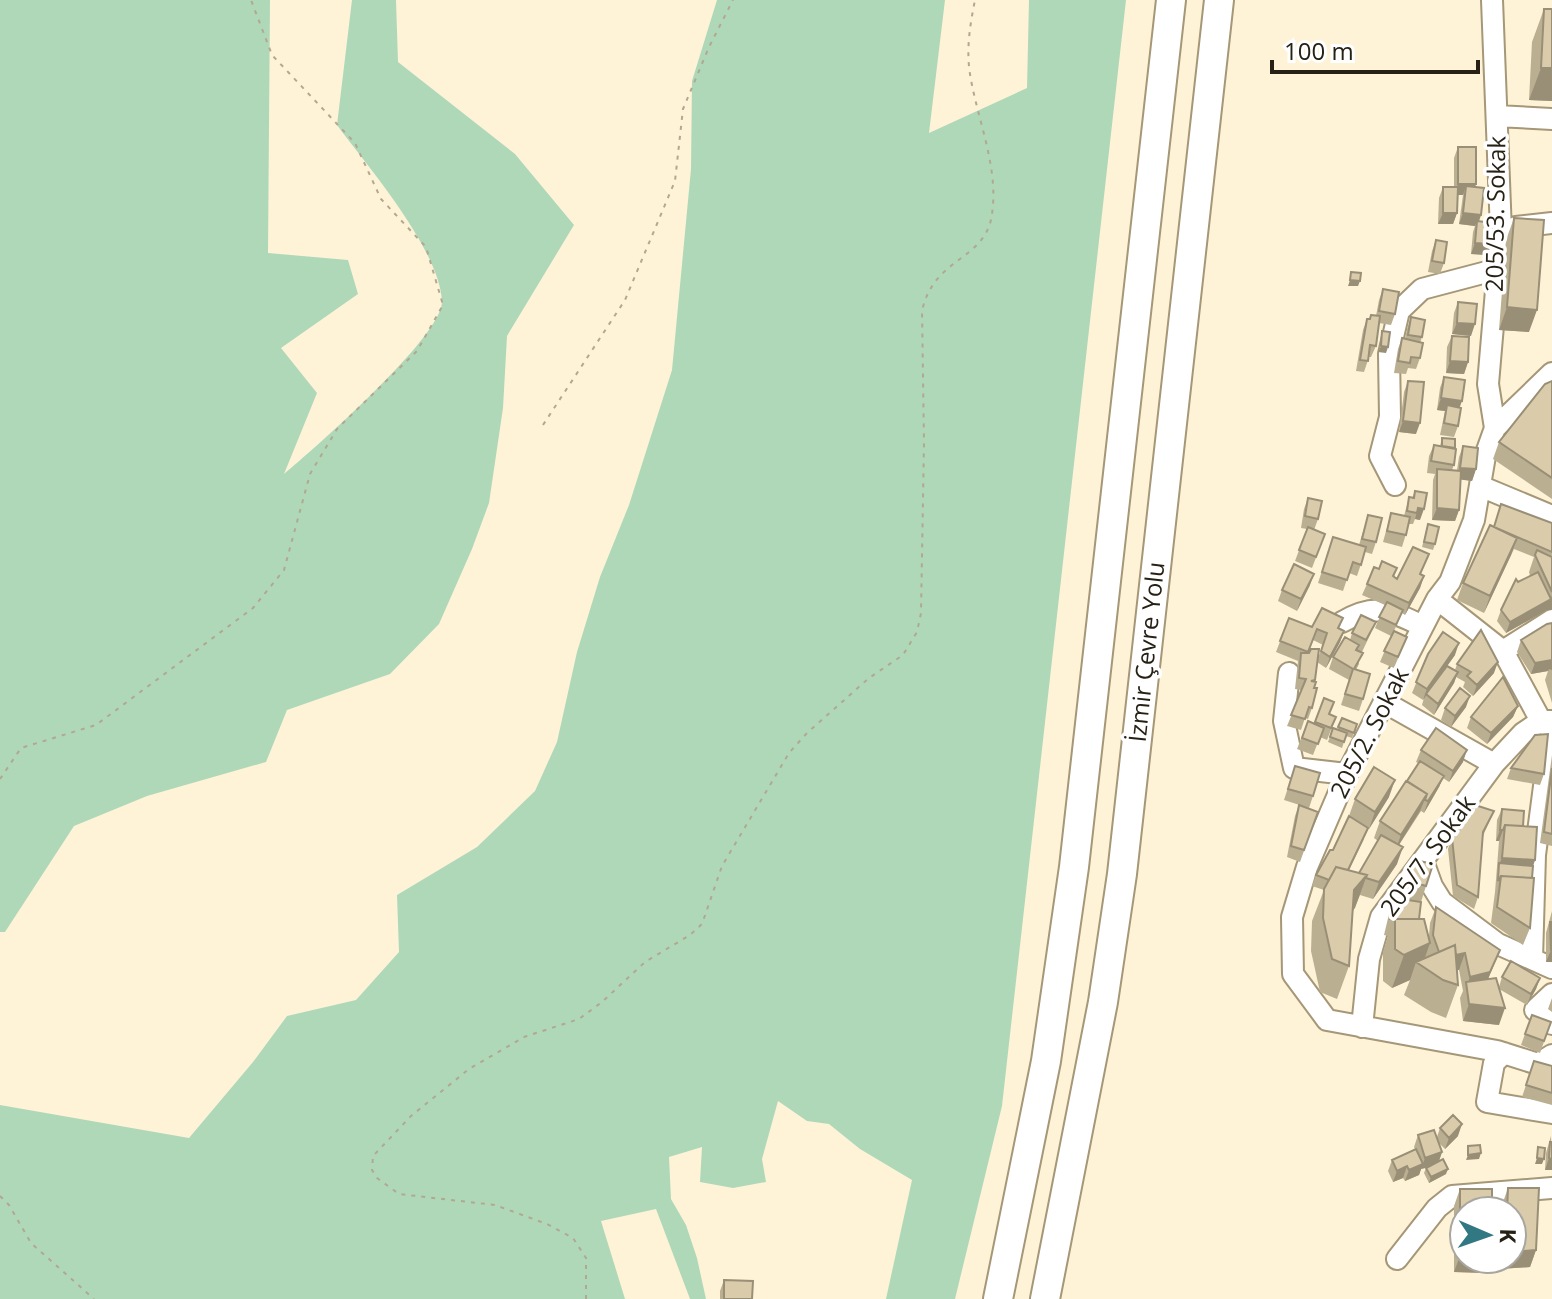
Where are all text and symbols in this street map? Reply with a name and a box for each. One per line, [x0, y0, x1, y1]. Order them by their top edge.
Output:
scale bar [1272, 24, 1478, 74]
text: 100 m [1284, 34, 1354, 67]
street label: 205/53. Sokak [1477, 135, 1512, 292]
street label: İzmir Çevre Yolu [1120, 560, 1171, 744]
street label: 205/2. Sokak [1322, 661, 1416, 803]
street label: 205/7. Sokak [1372, 788, 1482, 922]
north arrow [1448, 1195, 1528, 1275]
text: K [1494, 1228, 1524, 1244]

